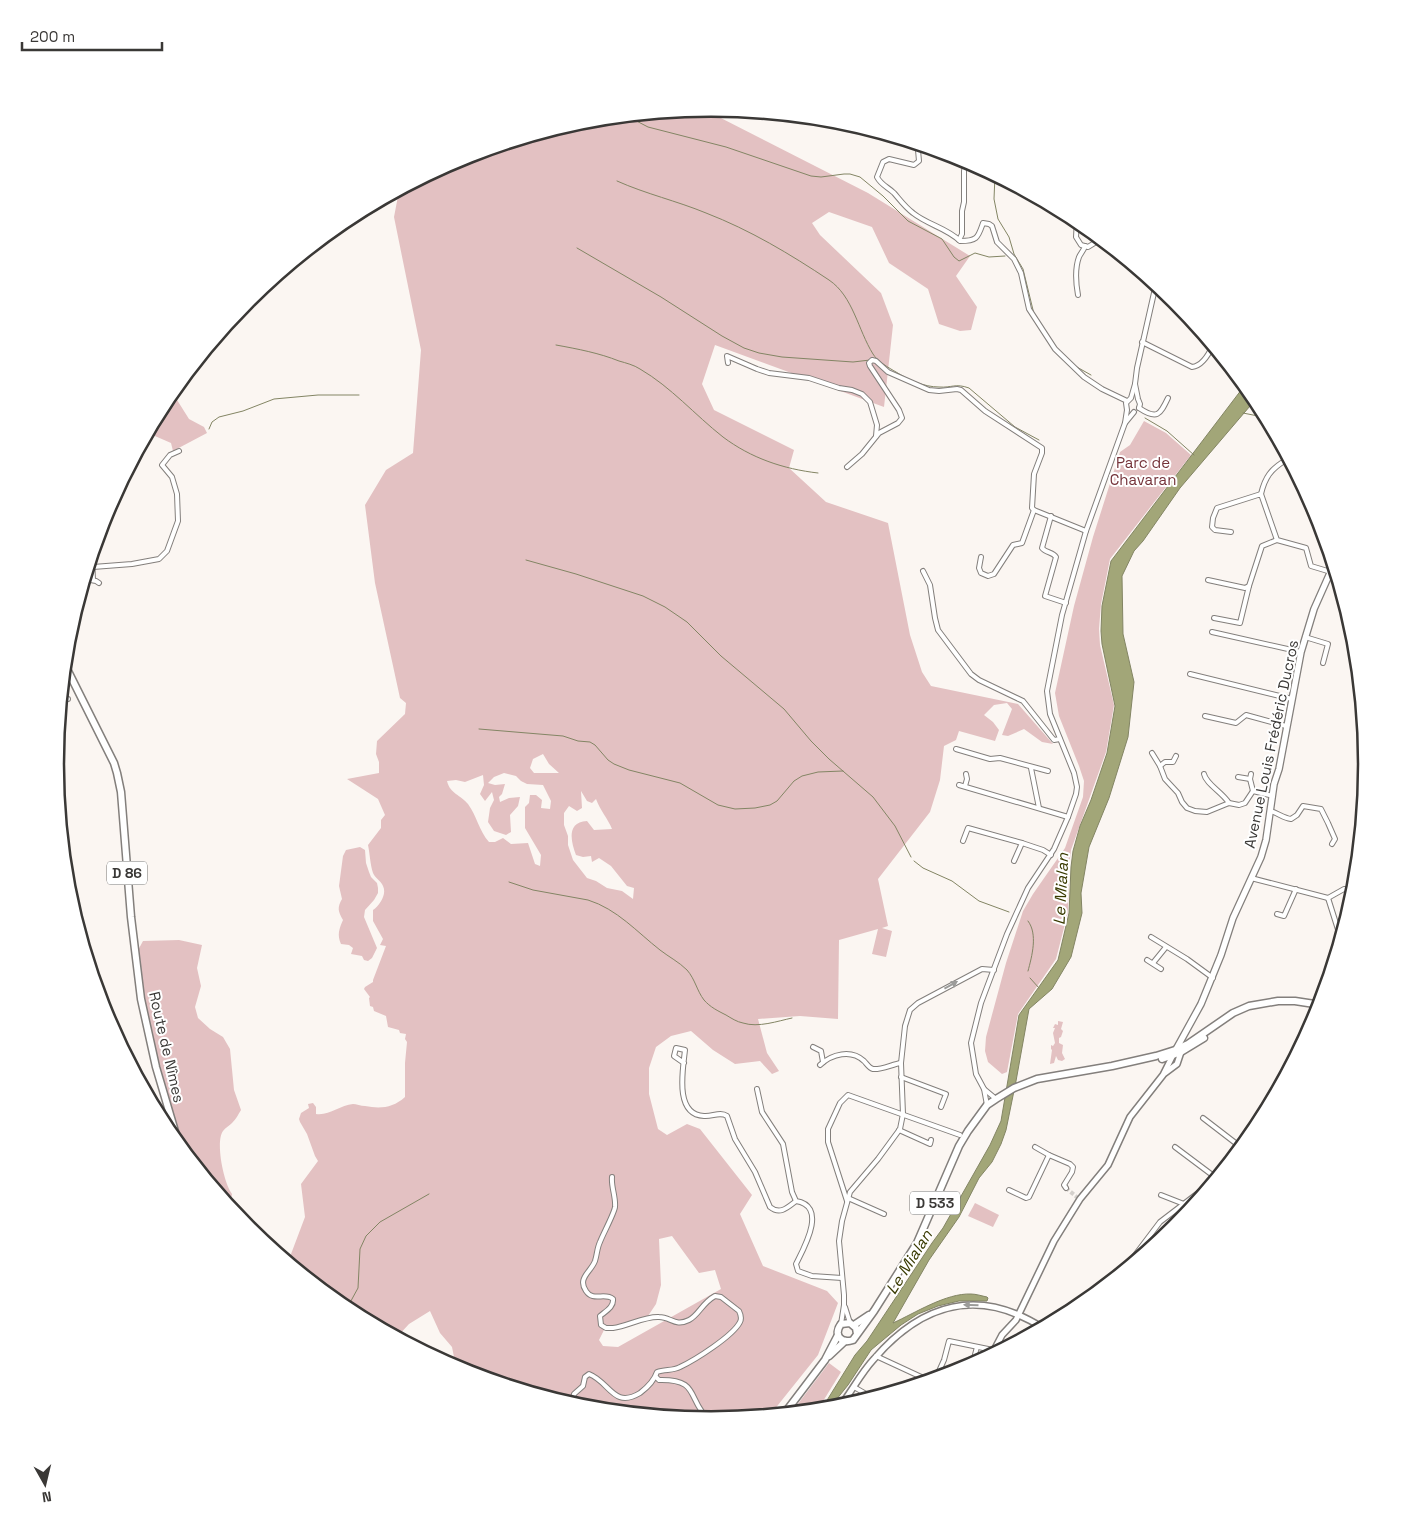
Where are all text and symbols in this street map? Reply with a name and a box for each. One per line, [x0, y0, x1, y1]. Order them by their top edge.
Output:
scale bar [22, 20, 162, 52]
text: 200 m [30, 27, 75, 46]
park label: Parc de Chavaran [1110, 453, 1176, 489]
street label: Avenue Louis Frédéric Ducros [1240, 638, 1302, 850]
water label: Le Mialan [1049, 851, 1073, 926]
road number: D 86 [107, 861, 147, 884]
one-way arrow [944, 981, 957, 990]
street label: Route de Nîmes [145, 990, 189, 1104]
road number: D 533 [910, 1192, 960, 1214]
water label: Le Mialan [881, 1225, 938, 1298]
one-way arrow [963, 1301, 979, 1309]
north arrow [20, 1459, 70, 1509]
text: N [41, 1487, 53, 1506]

